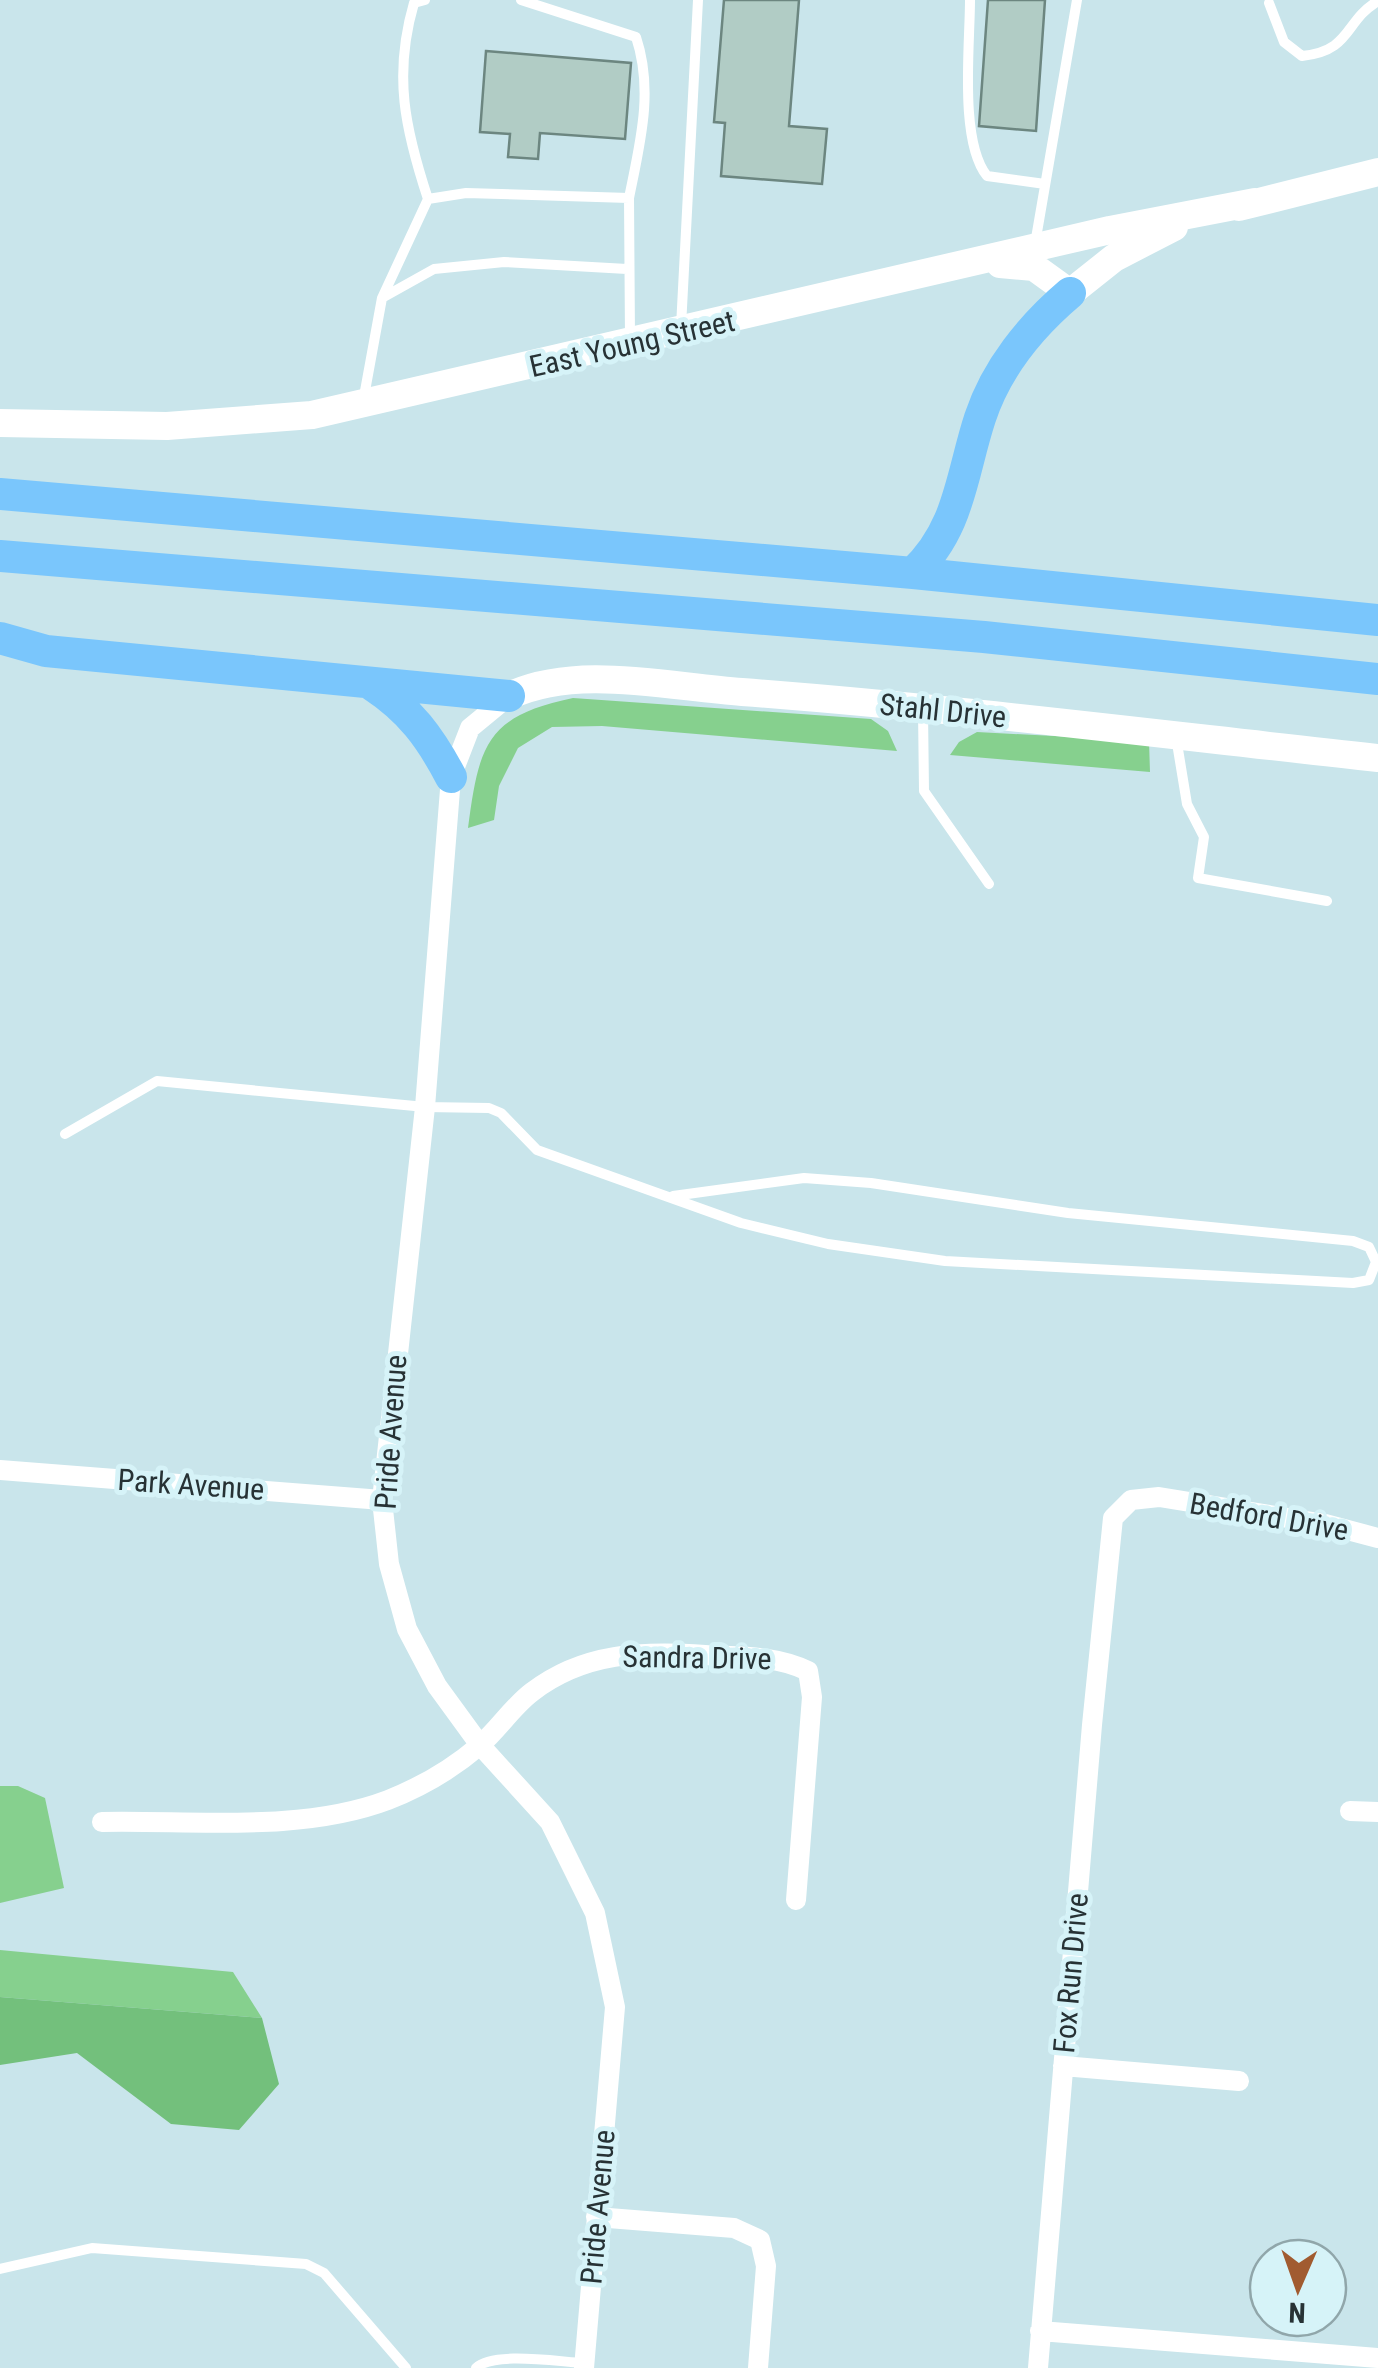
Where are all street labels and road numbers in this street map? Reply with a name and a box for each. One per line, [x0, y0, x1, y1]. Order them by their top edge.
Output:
street label: East Young Street [526, 303, 738, 384]
street label: Stahl Drive [878, 686, 1008, 735]
street label: Pride Avenue [368, 1354, 413, 1510]
street label: Park Avenue [117, 1462, 265, 1507]
street label: Bedford Drive [1187, 1485, 1351, 1548]
street label: Sandra Drive [622, 1639, 772, 1676]
street label: Fox Run Drive [1046, 1891, 1095, 2054]
street label: Pride Avenue [573, 2128, 622, 2286]

